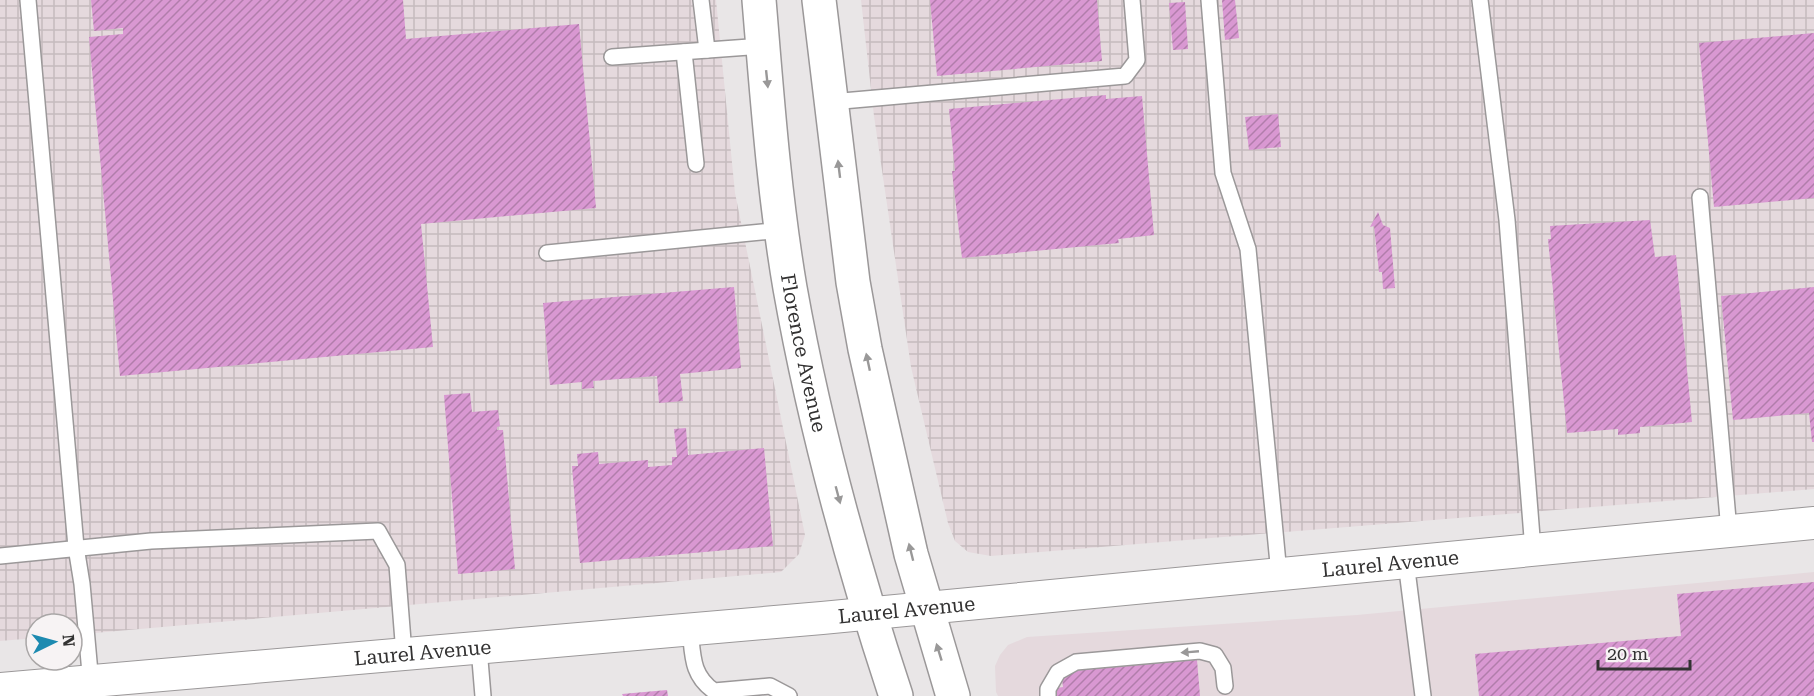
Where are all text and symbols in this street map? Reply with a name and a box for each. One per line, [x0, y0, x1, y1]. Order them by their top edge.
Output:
one-way arrow [762, 70, 771, 89]
one-way arrow [835, 159, 844, 178]
street label: Florence Avenue [776, 272, 832, 435]
one-way arrow [863, 352, 872, 371]
one-way arrow [834, 486, 843, 504]
one-way arrow [905, 543, 915, 561]
street label: Laurel Avenue [1321, 545, 1460, 582]
street label: Laurel Avenue [837, 591, 976, 628]
north arrow [24, 612, 84, 672]
scale bar [1598, 633, 1690, 671]
text: N [58, 634, 78, 648]
street label: Laurel Avenue [353, 635, 492, 670]
one-way arrow [934, 643, 943, 661]
text: 20 m [1607, 643, 1648, 664]
one-way arrow [1181, 647, 1200, 657]

